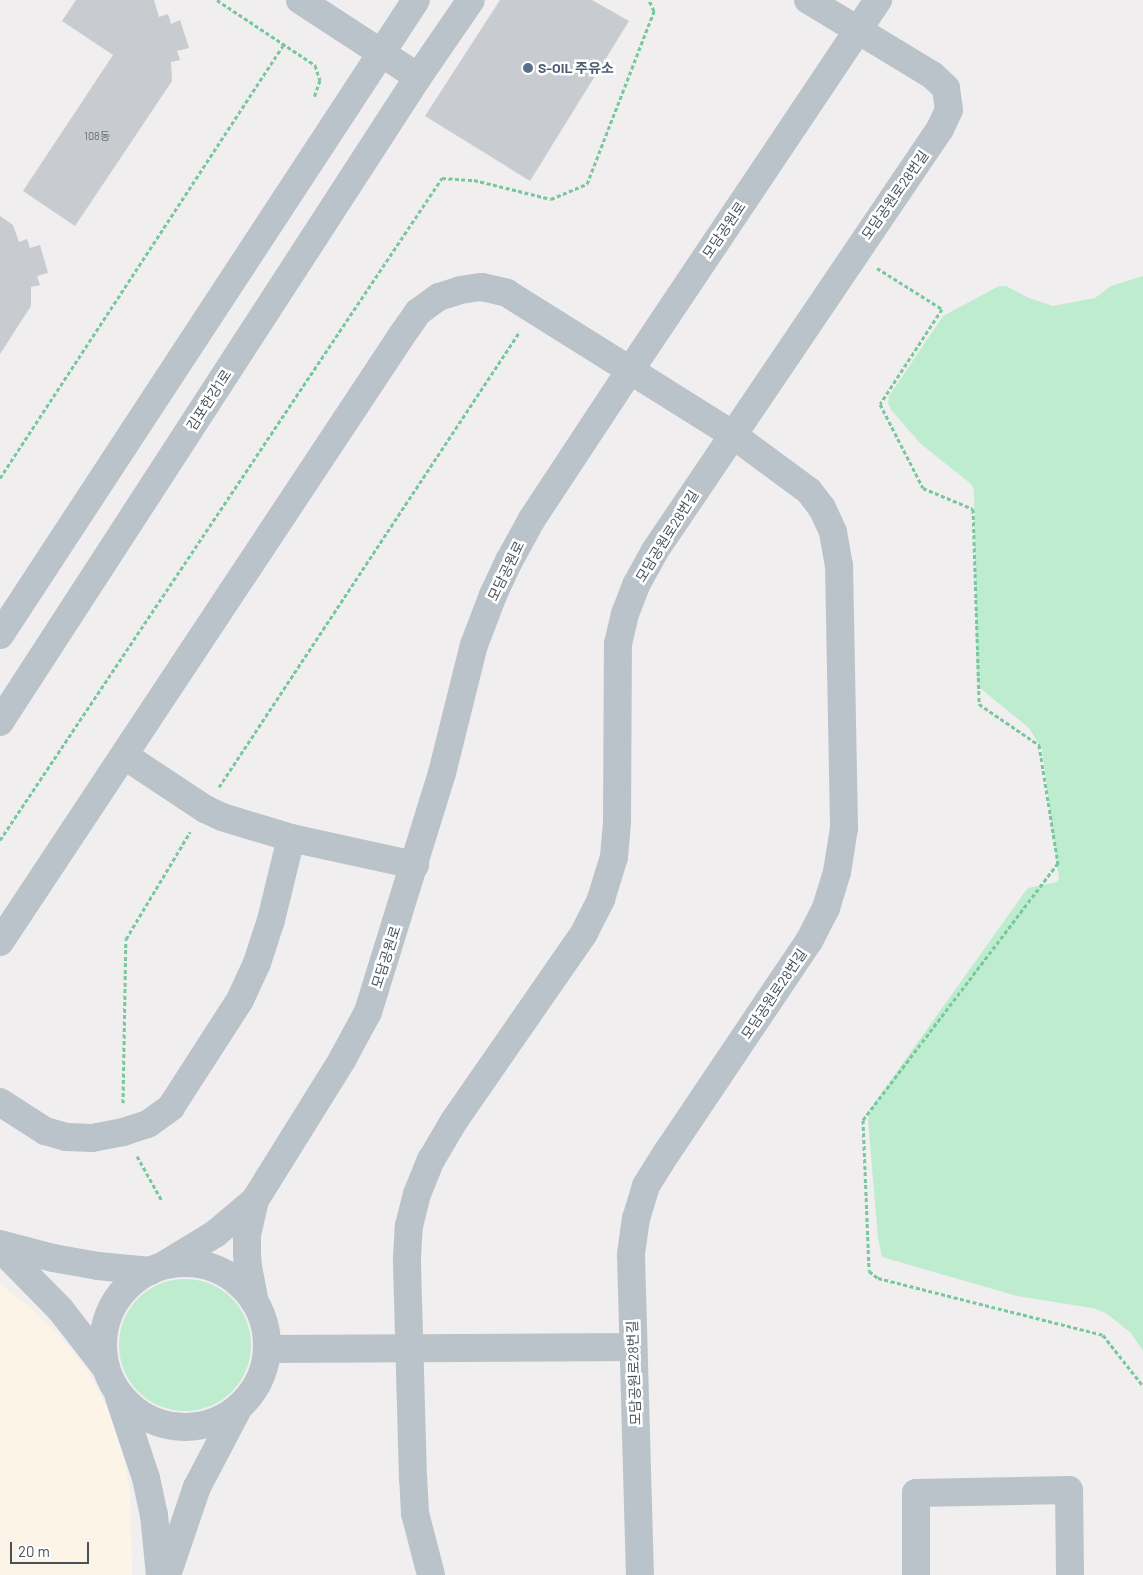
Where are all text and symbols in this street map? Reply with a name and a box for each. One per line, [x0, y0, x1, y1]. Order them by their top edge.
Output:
place label: S-OIL 주유소 [538, 60, 614, 76]
marker: S-OIL 주유소 [522, 62, 534, 74]
house number: 108동 [84, 129, 110, 143]
street label: 모담공원로28번길 [858, 147, 932, 243]
street label: 모담공원로 [699, 199, 749, 261]
street label: 김포한강1로 [183, 366, 235, 434]
street label: 모담공원로28번길 [632, 487, 702, 585]
street label: 모담공원로 [484, 538, 528, 604]
street label: 모담공원로 [368, 924, 404, 990]
street label: 모담공원로28번길 [738, 946, 810, 1042]
street label: 모담공원로28번길 [624, 1320, 644, 1426]
scale bar [12, 1532, 91, 1564]
text: 20 m [18, 1542, 50, 1560]

